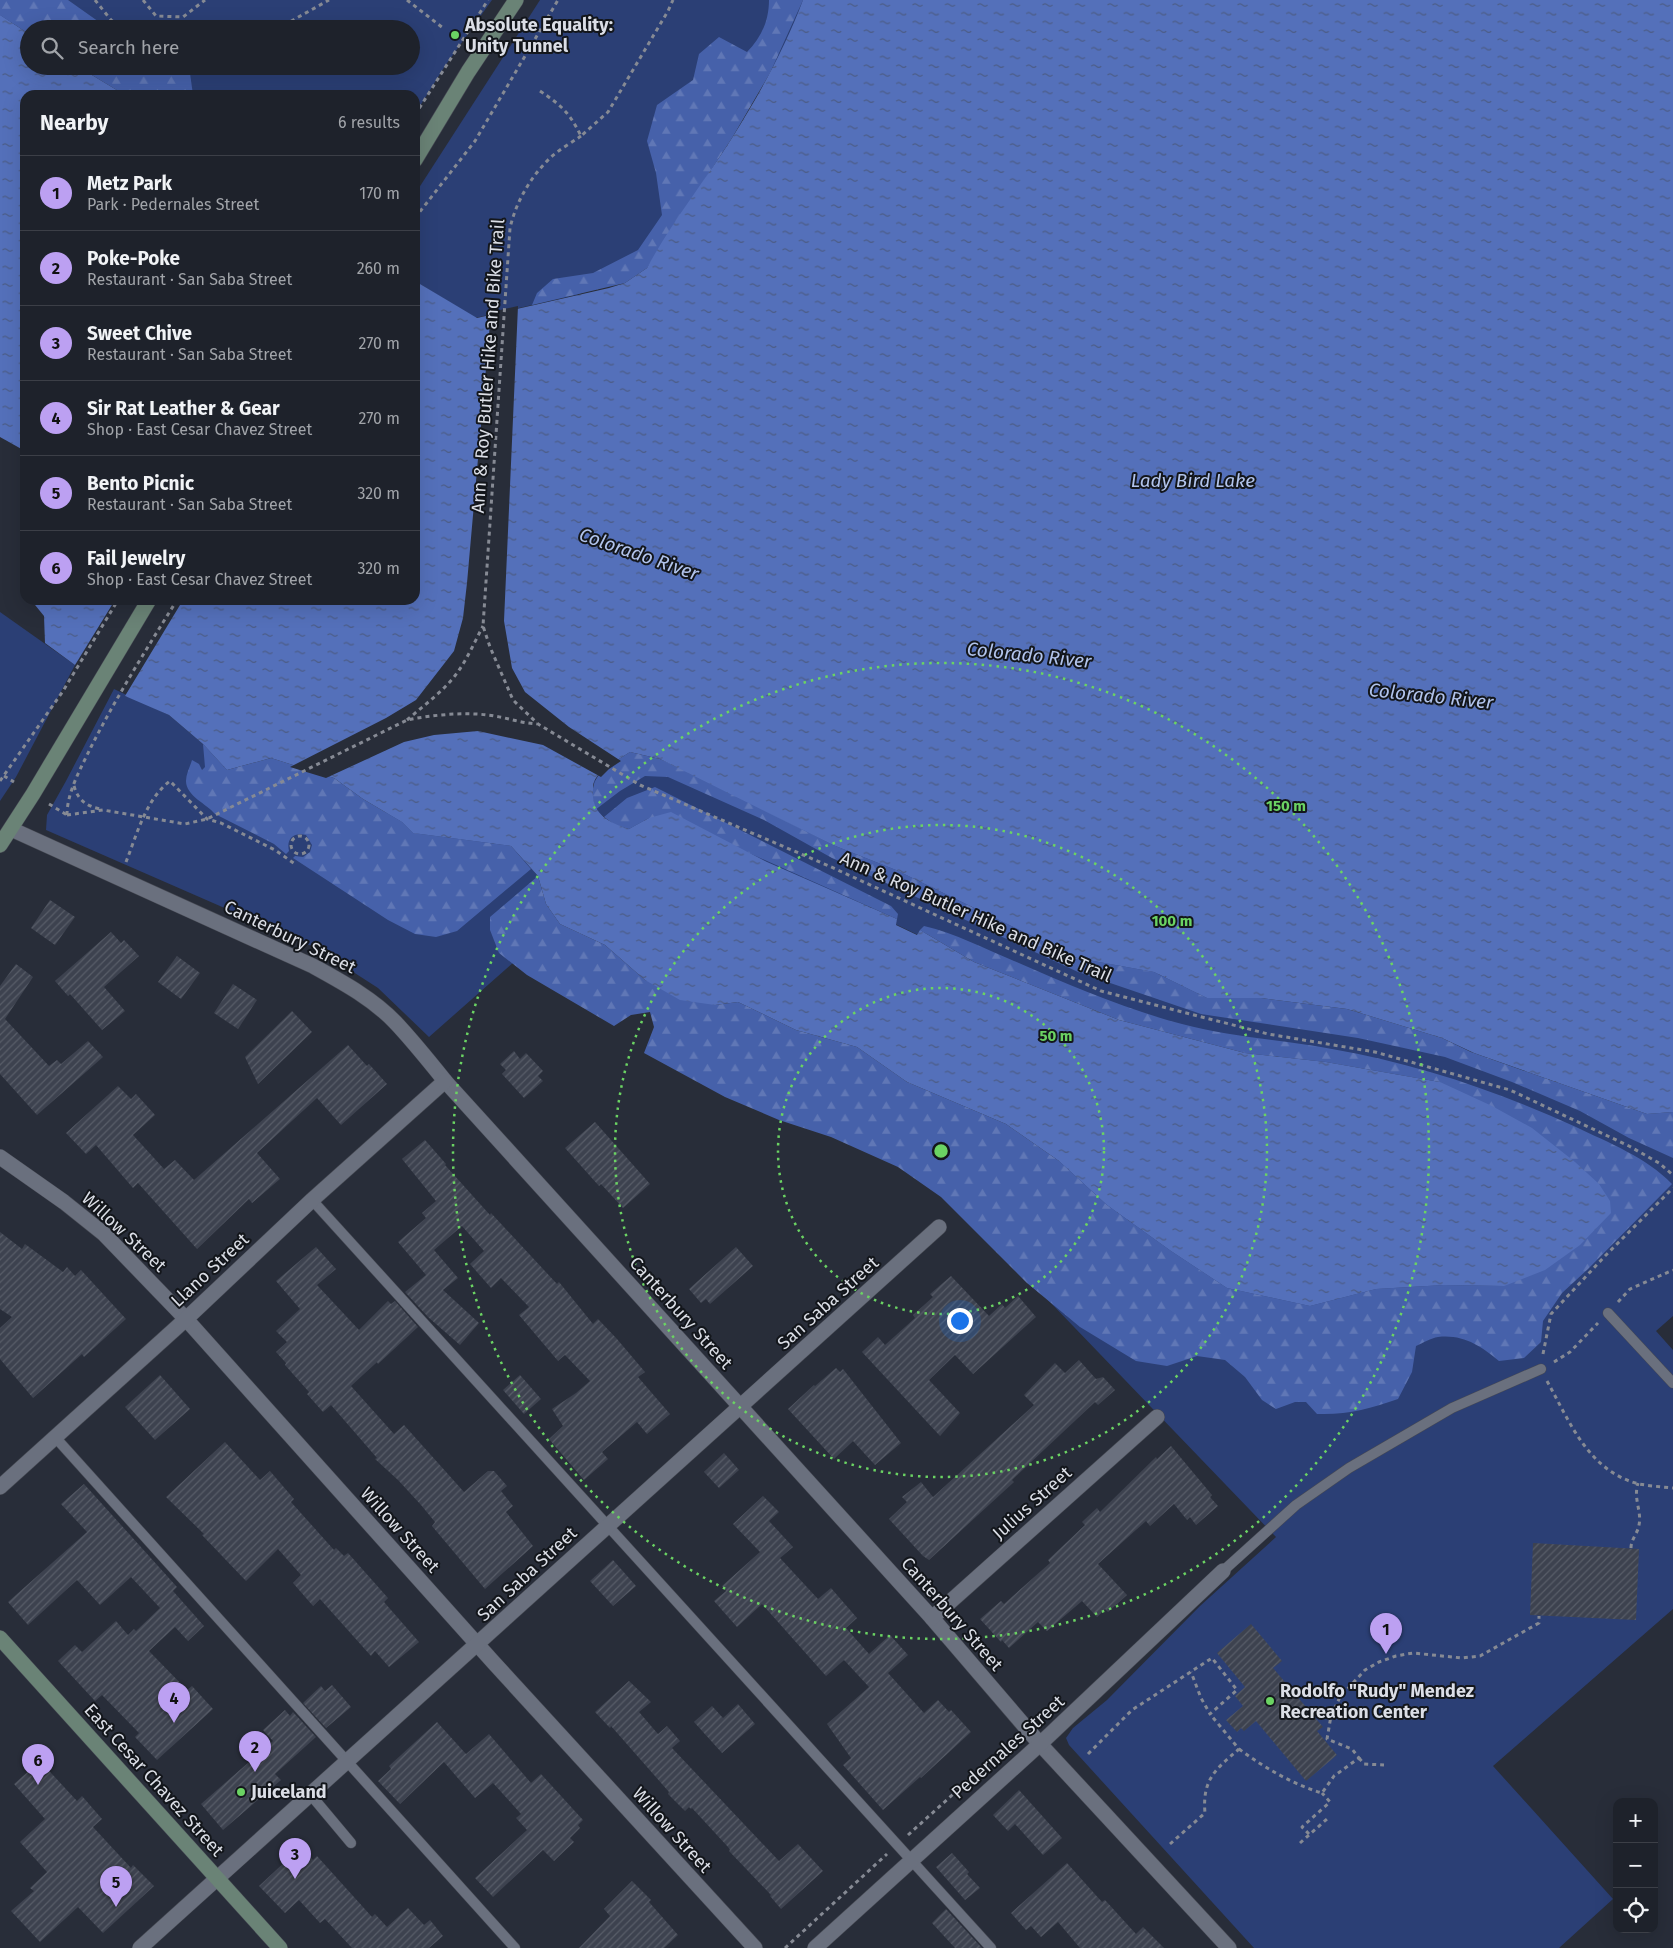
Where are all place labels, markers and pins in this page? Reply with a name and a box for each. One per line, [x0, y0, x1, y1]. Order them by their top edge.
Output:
place label: Absolute Equality: Unity Tunnel [464, 14, 613, 57]
marker: Absolute Equality: Unity Tunnel [449, 29, 461, 41]
centre of rings [932, 1142, 950, 1160]
pin: 1 [1370, 1613, 1402, 1654]
place label: Rodolfo "Rudy" Mendez Recreation Center [1280, 1680, 1474, 1723]
pin: 4 [158, 1682, 190, 1723]
marker: Rodolfo "Rudy" Mendez Recreation Center [1264, 1695, 1276, 1707]
pin: 2 [239, 1731, 271, 1772]
pin: 6 [22, 1744, 54, 1785]
place label: Juiceland [250, 1781, 327, 1803]
marker: Juiceland [235, 1786, 247, 1798]
pin: 3 [279, 1838, 311, 1879]
pin: 5 [100, 1866, 132, 1907]

